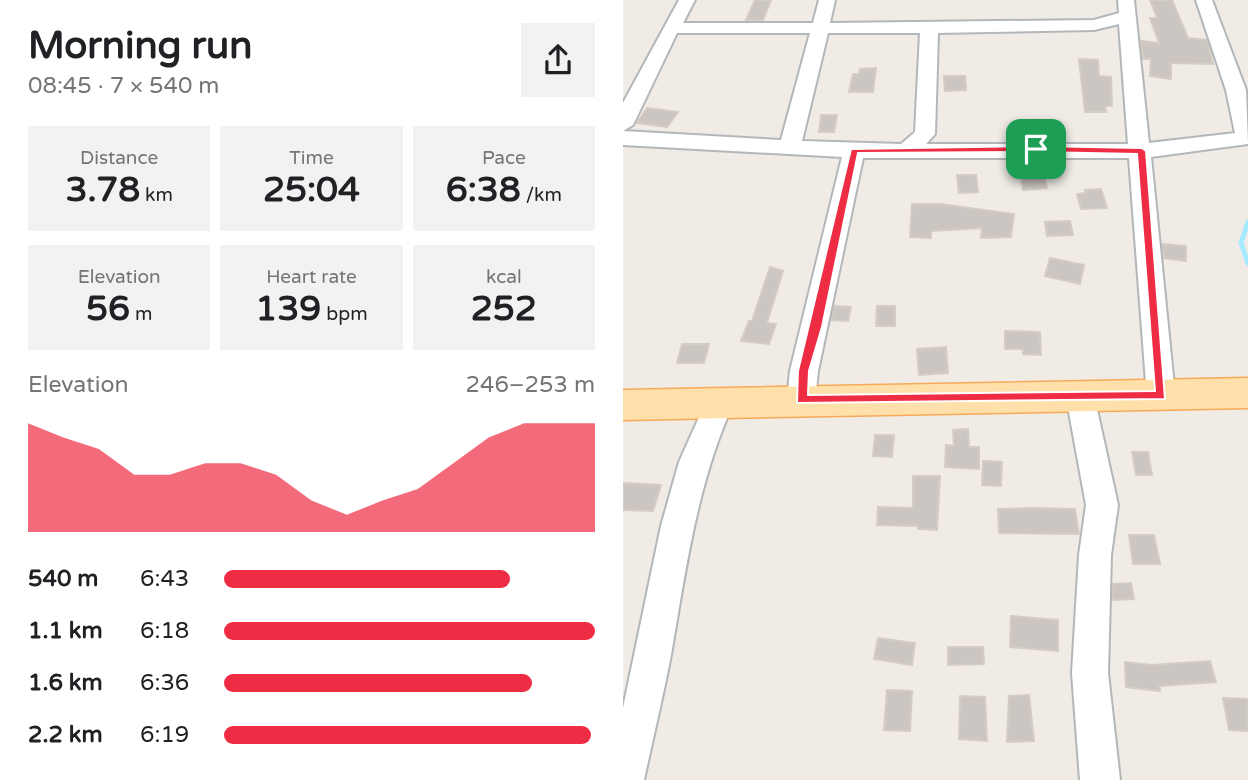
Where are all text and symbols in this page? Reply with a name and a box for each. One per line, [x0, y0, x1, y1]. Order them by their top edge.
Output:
text: Morning run [28, 23, 252, 69]
button: share [521, 23, 595, 97]
text: 08:45 · 7 × 540 m [28, 72, 219, 100]
pin [1006, 119, 1066, 179]
icon: arrive [1017, 130, 1055, 168]
text: Distance [80, 147, 158, 169]
text: Time [289, 147, 334, 169]
text: Pace [482, 147, 526, 169]
text: 3.78 [65, 169, 140, 211]
text: 25:04 [263, 169, 360, 211]
text: 6:38 [446, 169, 521, 211]
text: km [140, 184, 173, 206]
text: /km [521, 184, 562, 206]
text: Elevation [78, 266, 161, 288]
text: Heart rate [266, 266, 357, 288]
text: kcal [486, 266, 522, 288]
text: 56 [86, 288, 130, 330]
text: 139 [255, 288, 321, 330]
text: 252 [471, 288, 537, 330]
text: m [130, 303, 152, 325]
text: bpm [321, 303, 368, 325]
text: Elevation [28, 371, 129, 399]
text: 246–253 m [466, 371, 595, 399]
text: 540 m [28, 565, 98, 593]
text: 6:43 [140, 565, 189, 593]
text: 1.1 km [28, 617, 103, 645]
text: 6:18 [140, 617, 189, 645]
text: 1.6 km [28, 669, 103, 697]
text: 6:36 [140, 669, 189, 697]
text: 2.2 km [28, 721, 103, 749]
text: 6:19 [140, 721, 189, 749]

